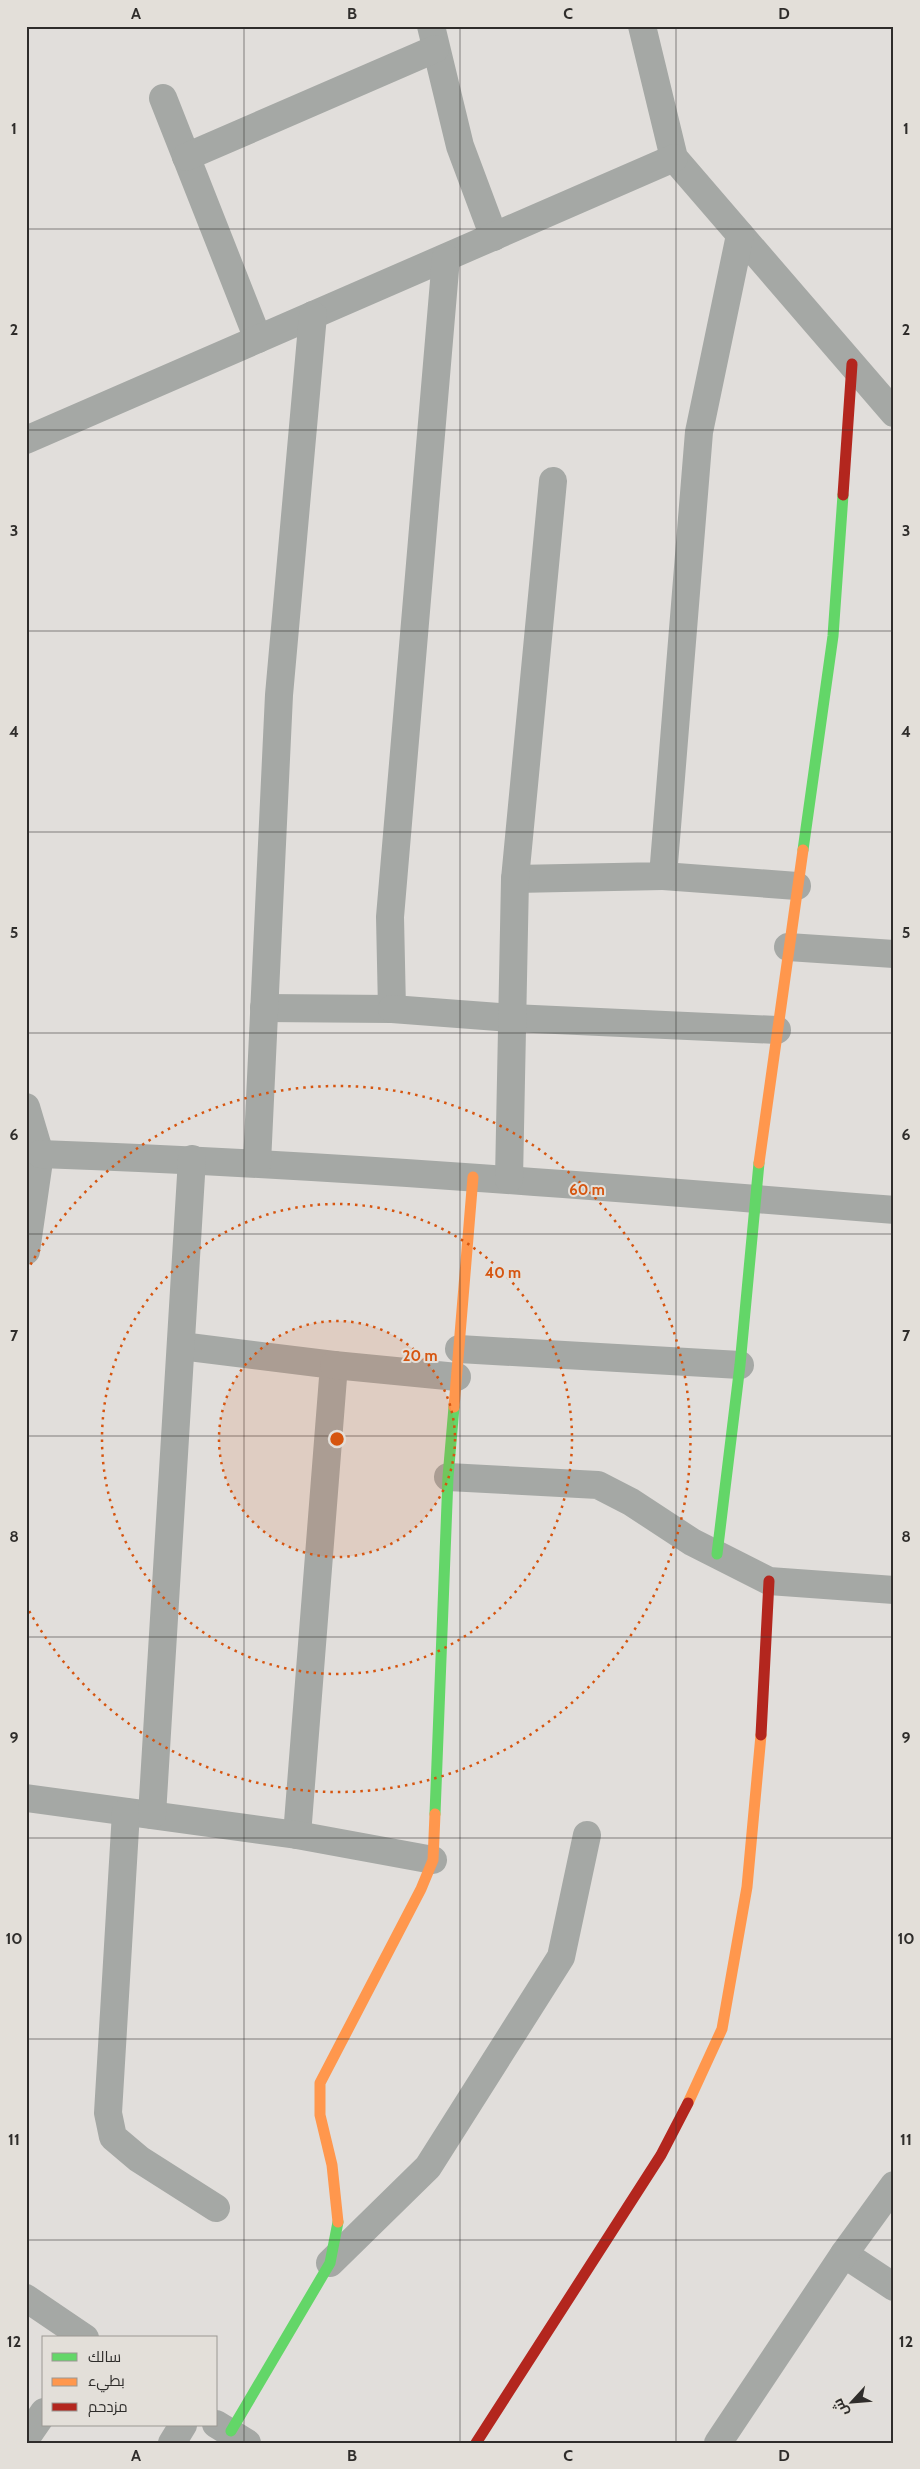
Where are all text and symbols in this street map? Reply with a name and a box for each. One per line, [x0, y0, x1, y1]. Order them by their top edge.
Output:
text: A [131, 4, 141, 23]
text: B [347, 4, 357, 23]
text: C [563, 4, 573, 23]
text: D [778, 4, 790, 23]
text: 1 [11, 119, 17, 138]
text: 1 [903, 119, 909, 138]
text: 2 [10, 320, 18, 339]
text: 2 [902, 320, 910, 339]
text: 3 [10, 521, 18, 540]
text: 3 [902, 521, 910, 540]
text: 4 [9, 722, 19, 741]
text: 4 [901, 722, 911, 741]
text: 5 [10, 923, 18, 942]
text: 5 [902, 923, 910, 942]
text: 6 [10, 1125, 19, 1144]
text: 6 [902, 1125, 911, 1144]
text: 60 m [569, 1181, 605, 1199]
text: 40 m [485, 1264, 521, 1282]
text: 7 [10, 1326, 19, 1345]
text: 7 [902, 1326, 911, 1345]
text: 20 m [403, 1347, 437, 1365]
centre of rings [328, 1430, 346, 1448]
text: 8 [9, 1527, 19, 1546]
text: 8 [901, 1527, 911, 1546]
text: 9 [10, 1728, 19, 1747]
text: 9 [902, 1728, 911, 1747]
text: 10 [5, 1929, 23, 1948]
text: 10 [897, 1929, 915, 1948]
text: 11 [8, 2130, 20, 2149]
text: 11 [900, 2130, 912, 2149]
text: 12 [7, 2332, 21, 2351]
text: 12 [899, 2332, 913, 2351]
legend [42, 2336, 218, 2426]
text: سالك [88, 2348, 121, 2366]
text: بطيء [88, 2372, 125, 2393]
north arrow [828, 2376, 878, 2426]
text: ش [828, 2396, 852, 2420]
text: مزدحم [88, 2398, 128, 2417]
text: A [131, 2446, 141, 2465]
text: B [347, 2446, 357, 2465]
text: C [563, 2446, 573, 2465]
text: D [778, 2446, 790, 2465]

